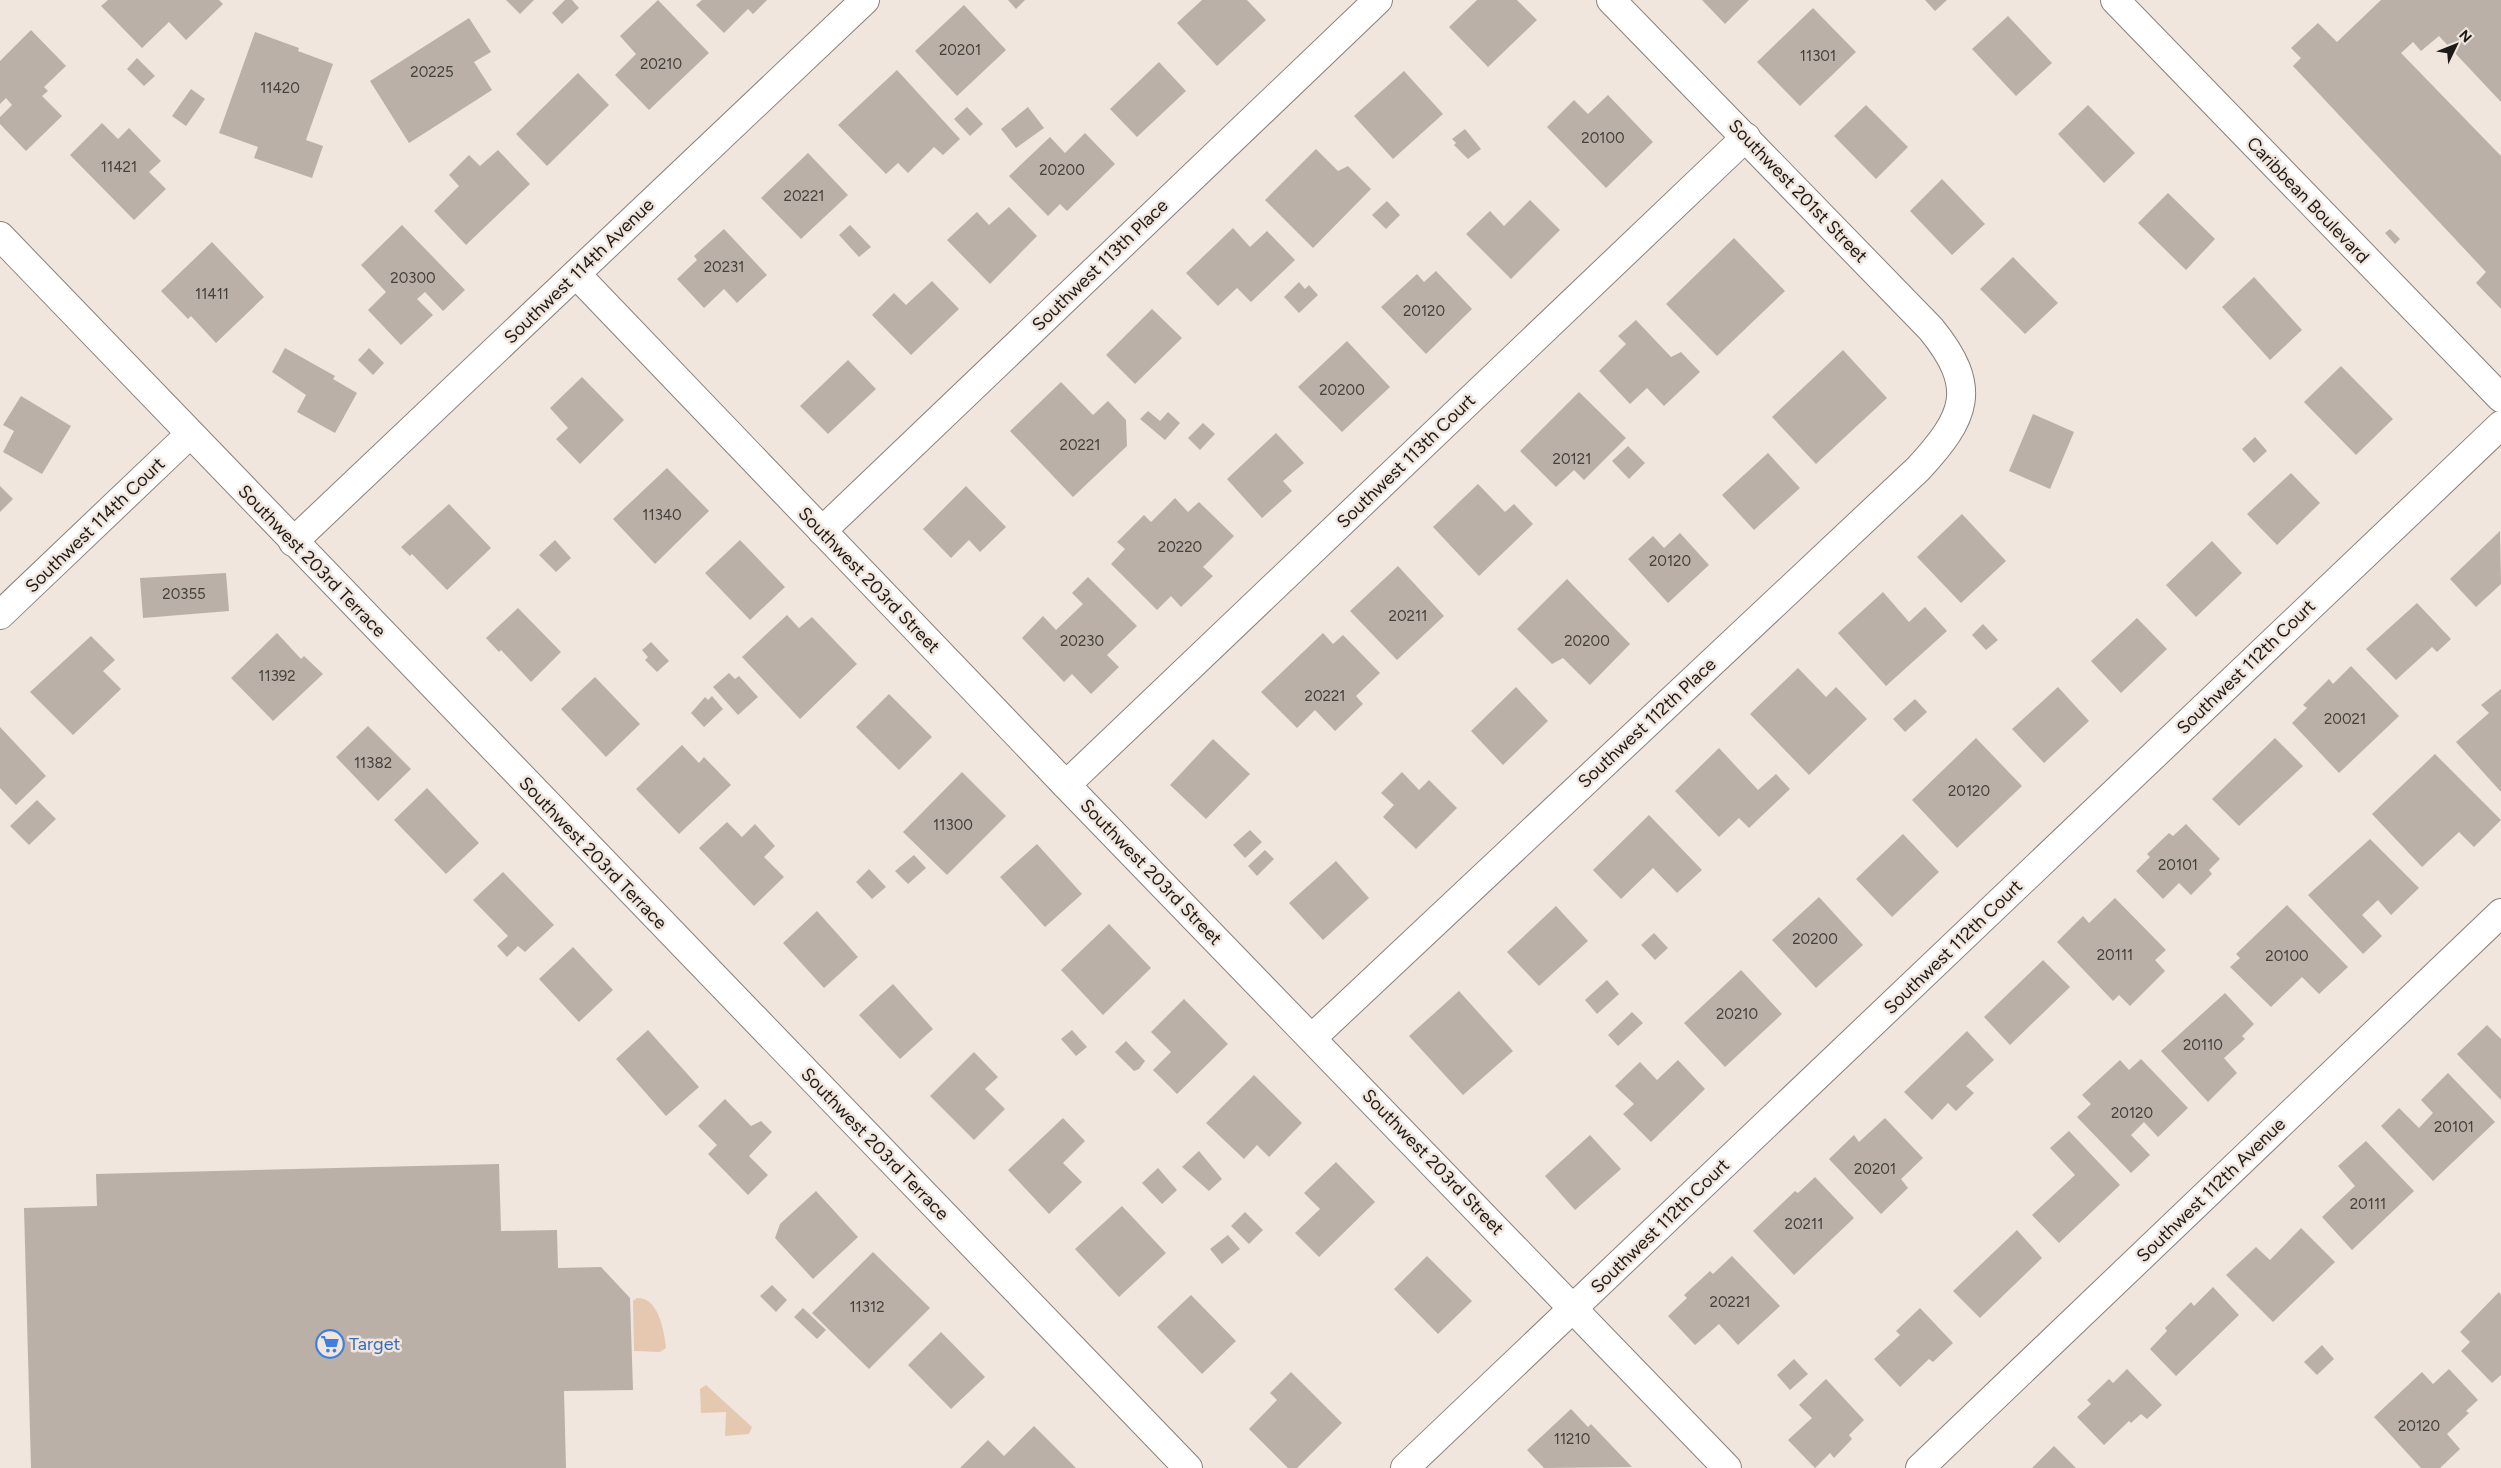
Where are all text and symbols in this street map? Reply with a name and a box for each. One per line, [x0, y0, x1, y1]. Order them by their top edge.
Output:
north arrow [2431, 20, 2481, 70]
text: N [2455, 27, 2475, 46]
house number: 20201 [939, 41, 981, 59]
house number: 11301 [1800, 47, 1836, 65]
house number: 20210 [640, 55, 682, 73]
house number: 20225 [410, 63, 454, 81]
house number: 11420 [260, 79, 300, 97]
street label: Southwest 201st Street [1724, 115, 1872, 267]
house number: 20100 [1581, 129, 1625, 147]
street label: Caribbean Boulevard [2242, 132, 2374, 268]
house number: 11421 [101, 158, 137, 176]
house number: 20200 [1039, 161, 1085, 179]
house number: 20221 [784, 187, 824, 205]
street label: Southwest 114th Avenue [499, 194, 659, 348]
street label: Southwest 113th Place [1027, 194, 1173, 336]
house number: 20231 [704, 258, 744, 276]
house number: 20300 [390, 269, 436, 287]
house number: 11411 [195, 285, 229, 303]
house number: 20120 [1403, 302, 1445, 320]
house number: 20200 [1319, 381, 1365, 399]
street label: Southwest 113th Court [1332, 389, 1480, 533]
house number: 20221 [1060, 436, 1100, 454]
house number: 20121 [1553, 450, 1591, 468]
street label: Southwest 114th Court [21, 453, 169, 597]
street label: Southwest 203rd Terrace [233, 480, 391, 642]
street label: Southwest 203rd Street [794, 502, 945, 658]
house number: 11340 [642, 506, 682, 524]
house number: 20220 [1158, 538, 1202, 556]
house number: 20120 [1649, 552, 1691, 570]
house number: 20355 [162, 585, 206, 603]
street label: Southwest 112th Court [2172, 595, 2320, 739]
house number: 20211 [1389, 607, 1427, 625]
house number: 20230 [1060, 632, 1104, 650]
house number: 20200 [1564, 632, 1610, 650]
street label: Southwest 112th Place [1573, 653, 1721, 793]
house number: 11392 [258, 667, 296, 685]
house number: 20221 [1305, 687, 1345, 705]
house number: 20021 [2324, 710, 2366, 728]
house number: 11382 [354, 754, 392, 772]
street label: Southwest 203rd Terrace [514, 772, 672, 934]
house number: 20120 [1948, 782, 1990, 800]
street label: Southwest 203rd Street [1076, 794, 1227, 950]
house number: 11300 [933, 816, 973, 834]
house number: 20101 [2158, 856, 2198, 874]
street label: Southwest 112th Court [1879, 875, 2027, 1019]
house number: 20200 [1792, 930, 1838, 948]
house number: 20111 [2097, 946, 2133, 964]
house number: 20100 [2265, 947, 2309, 965]
house number: 20210 [1716, 1005, 1758, 1023]
house number: 20110 [2183, 1036, 2223, 1054]
street label: Southwest 203rd Terrace [796, 1063, 954, 1225]
street label: Southwest 203rd Street [1358, 1084, 1509, 1240]
house number: 20120 [2111, 1104, 2153, 1122]
street label: Southwest 112th Avenue [2132, 1113, 2290, 1267]
house number: 20101 [2434, 1118, 2474, 1136]
street label: Southwest 112th Court [1586, 1154, 1734, 1298]
house number: 20201 [1854, 1160, 1896, 1178]
house number: 20111 [2350, 1195, 2386, 1213]
house number: 20211 [1785, 1215, 1823, 1233]
house number: 20221 [1710, 1293, 1750, 1311]
house number: 11312 [849, 1298, 885, 1316]
supermarket icon: Target [315, 1329, 345, 1359]
place label: Target [349, 1333, 400, 1355]
house number: 20120 [2398, 1417, 2440, 1435]
house number: 11210 [1554, 1430, 1590, 1448]

